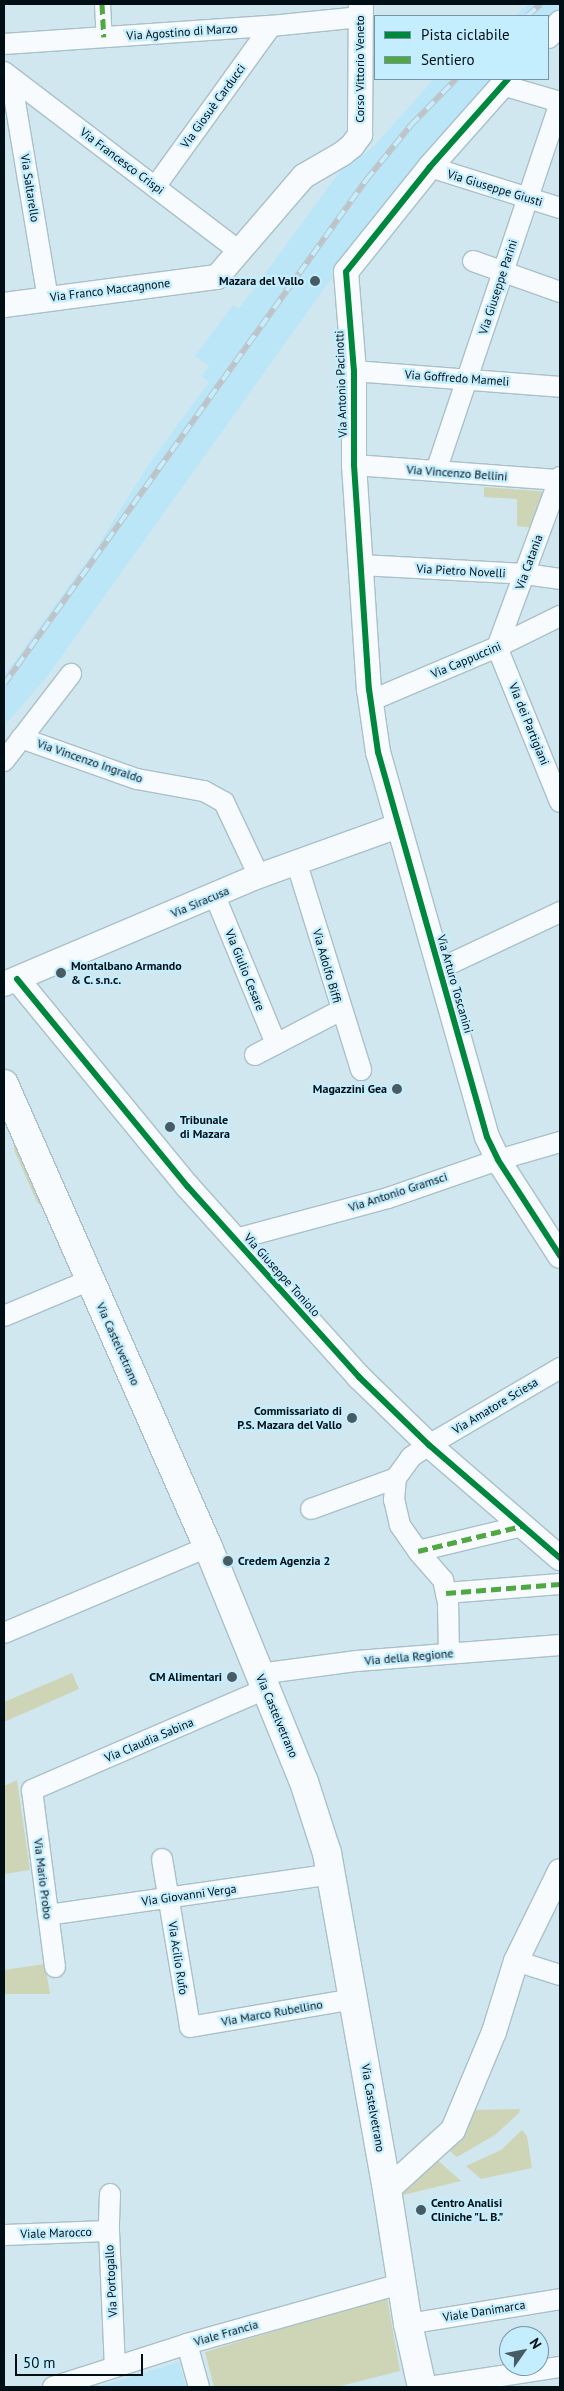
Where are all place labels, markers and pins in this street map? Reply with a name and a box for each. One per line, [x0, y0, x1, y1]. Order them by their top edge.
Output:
place label: Mazara del Vallo [219, 274, 304, 288]
marker: Mazara del Vallo [308, 274, 322, 288]
place label: Montalbano Armando & C. s.n.c. [71, 959, 182, 987]
marker: Montalbano Armando & C. s.n.c. [55, 967, 67, 979]
place label: Magazzini Gea [313, 1082, 387, 1096]
marker: Magazzini Gea [391, 1083, 403, 1095]
place label: Tribunale di Mazara [180, 1113, 230, 1141]
marker: Tribunale di Mazara [164, 1121, 176, 1133]
place label: Commissariato di P.S. Mazara del Vallo [236, 1404, 342, 1432]
marker: Commissariato di P.S. Mazara del Vallo [346, 1412, 358, 1424]
place label: Credem Agenzia 2 [238, 1554, 331, 1568]
marker: Credem Agenzia 2 [222, 1555, 234, 1567]
place label: CM Alimentari [149, 1670, 222, 1684]
marker: CM Alimentari [226, 1671, 238, 1683]
place label: Centro Analisi Cliniche "L. B." [431, 2196, 505, 2224]
marker: Centro Analisi Cliniche "L. B." [415, 2204, 427, 2216]

